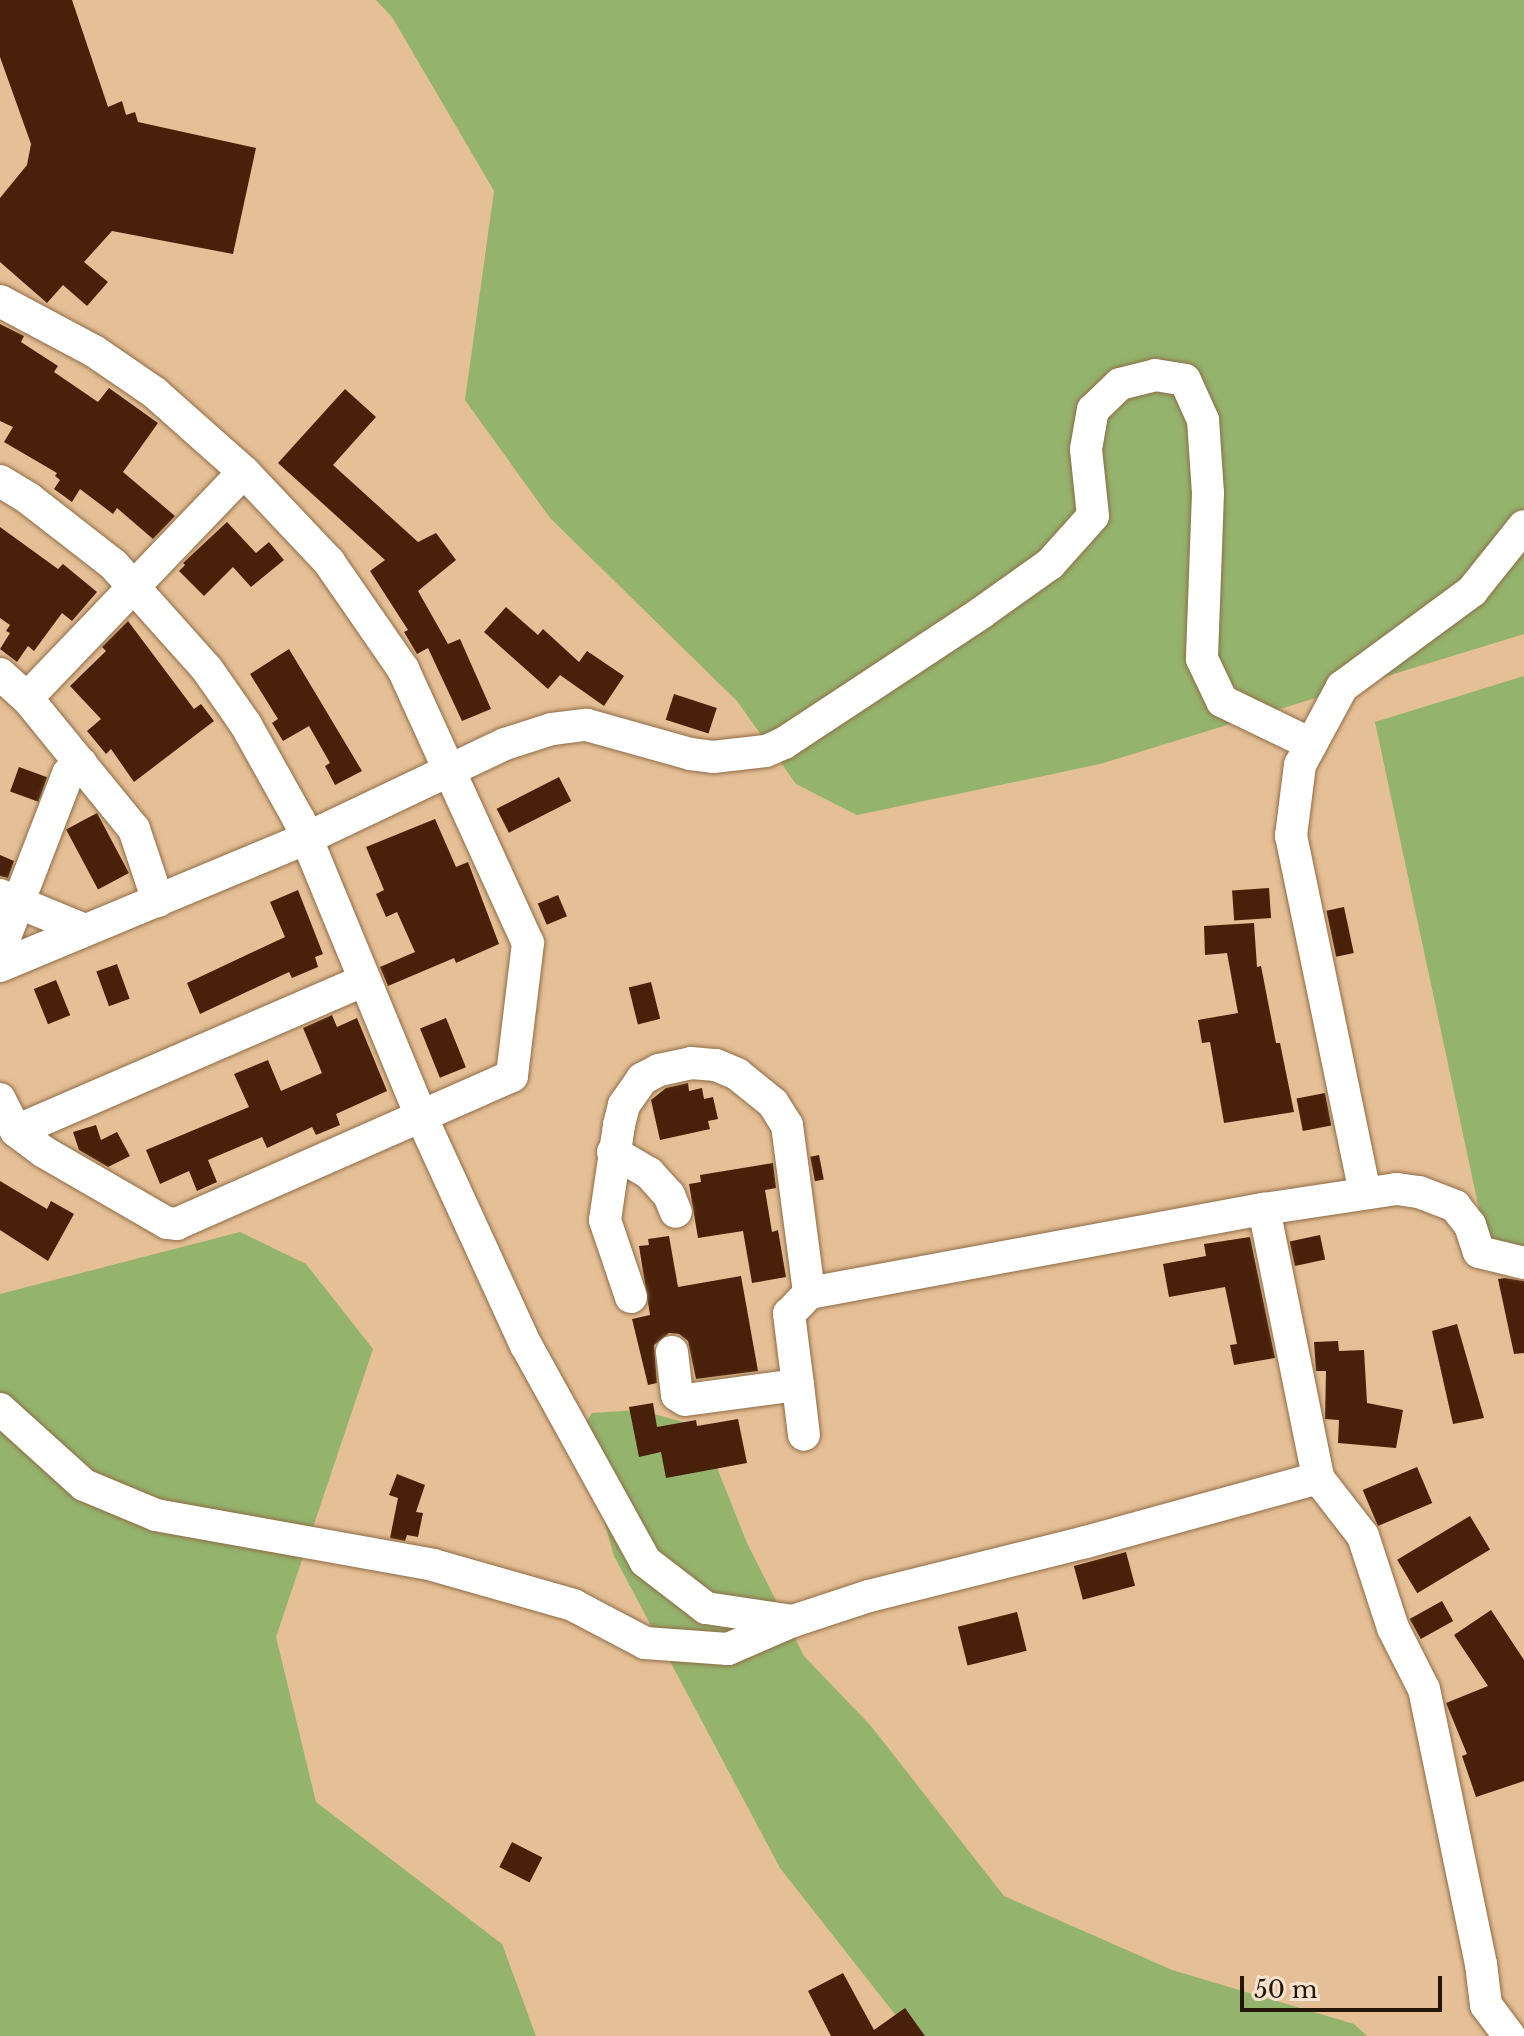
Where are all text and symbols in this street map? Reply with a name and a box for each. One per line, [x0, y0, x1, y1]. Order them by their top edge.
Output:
scale bar [1244, 1960, 1446, 2010]
text: 50 m [1254, 1975, 1317, 2004]

